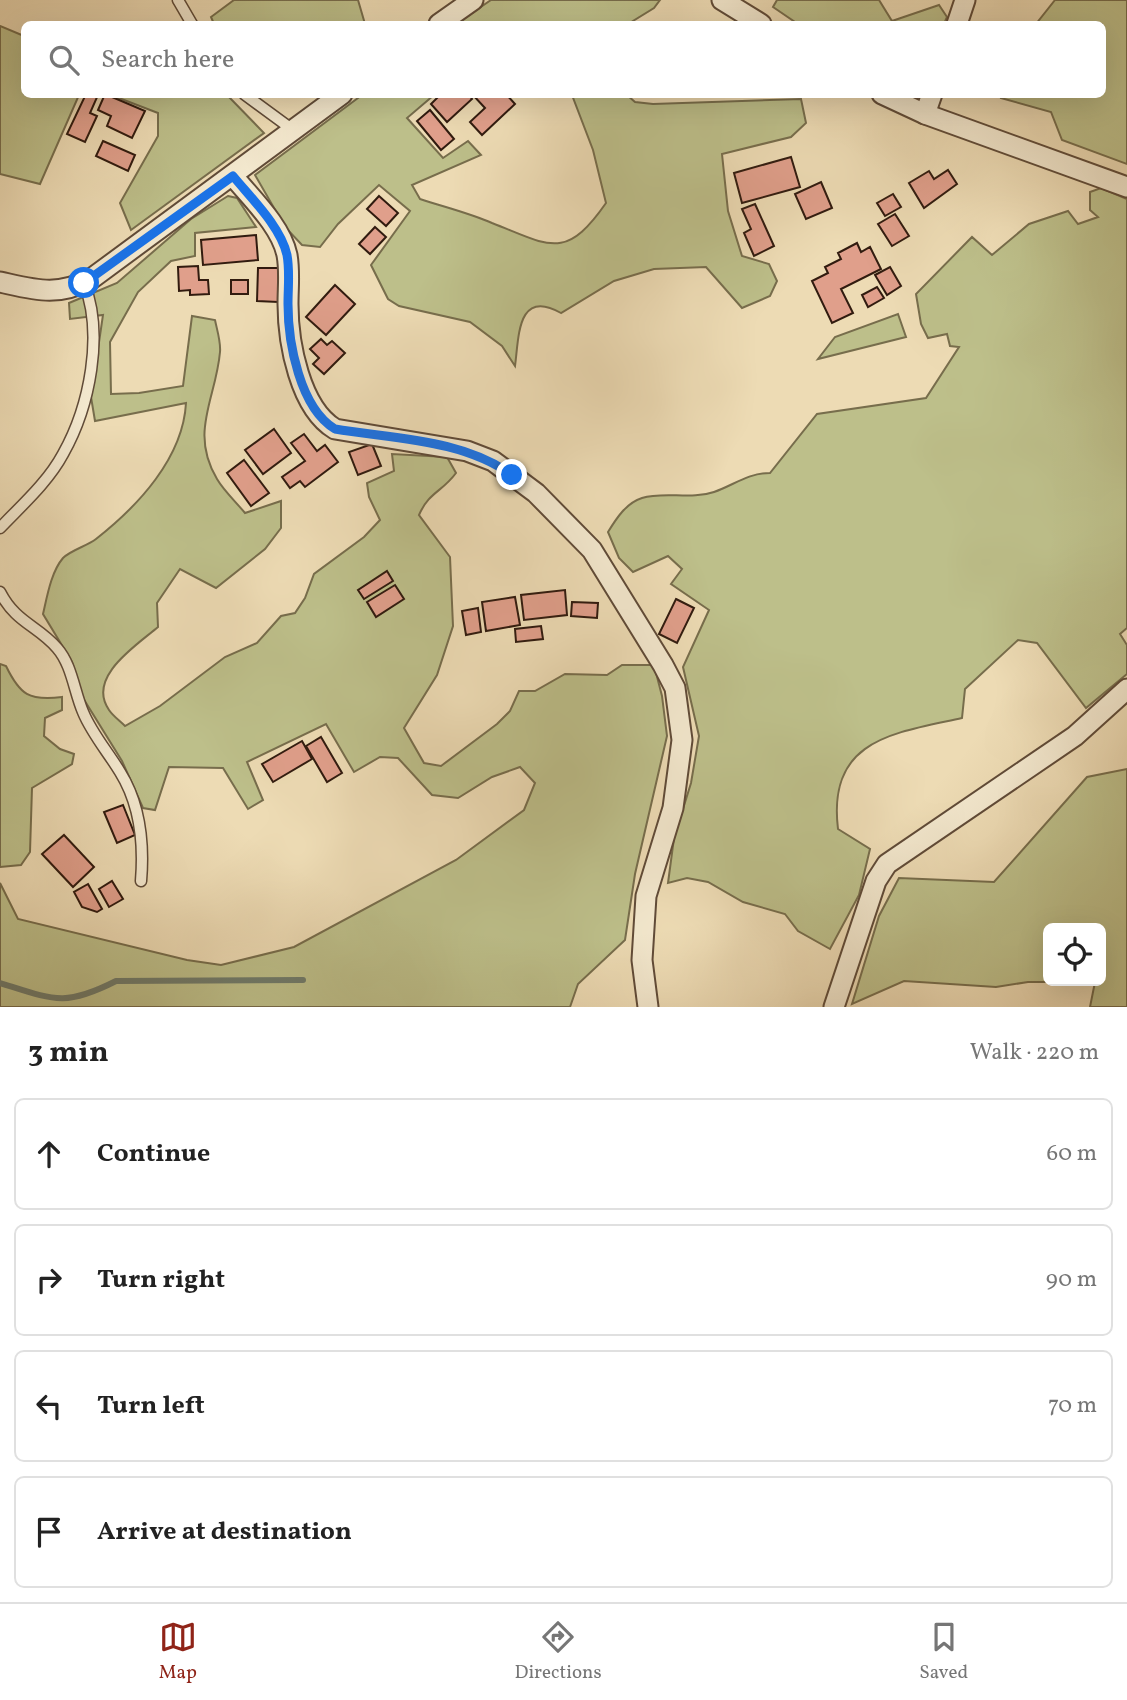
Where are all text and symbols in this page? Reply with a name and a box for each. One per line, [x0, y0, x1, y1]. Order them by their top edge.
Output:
search box [21, 21, 1106, 98]
icon: search [45, 41, 83, 79]
text: Search here [101, 42, 234, 78]
route start [68, 267, 99, 298]
route end [496, 459, 527, 490]
map controls [1043, 923, 1106, 986]
button: locate [1043, 923, 1106, 986]
text: 3 min [28, 1032, 109, 1074]
text: Walk · 220 m [970, 1037, 1099, 1069]
icon: ahead [30, 1135, 68, 1173]
text: Continue [97, 1136, 210, 1172]
text: 60 m [1047, 1138, 1097, 1170]
icon: right [30, 1261, 68, 1299]
text: Turn right [97, 1262, 225, 1298]
text: 90 m [1046, 1264, 1097, 1296]
icon: left [30, 1387, 68, 1425]
text: Turn left [97, 1388, 205, 1424]
text: 70 m [1048, 1390, 1097, 1422]
icon: arrive [30, 1513, 68, 1551]
text: Arrive at destination [97, 1514, 352, 1550]
tab: Map [159, 1618, 197, 1686]
tab: Directions [515, 1618, 602, 1686]
tab: Saved [919, 1618, 968, 1686]

